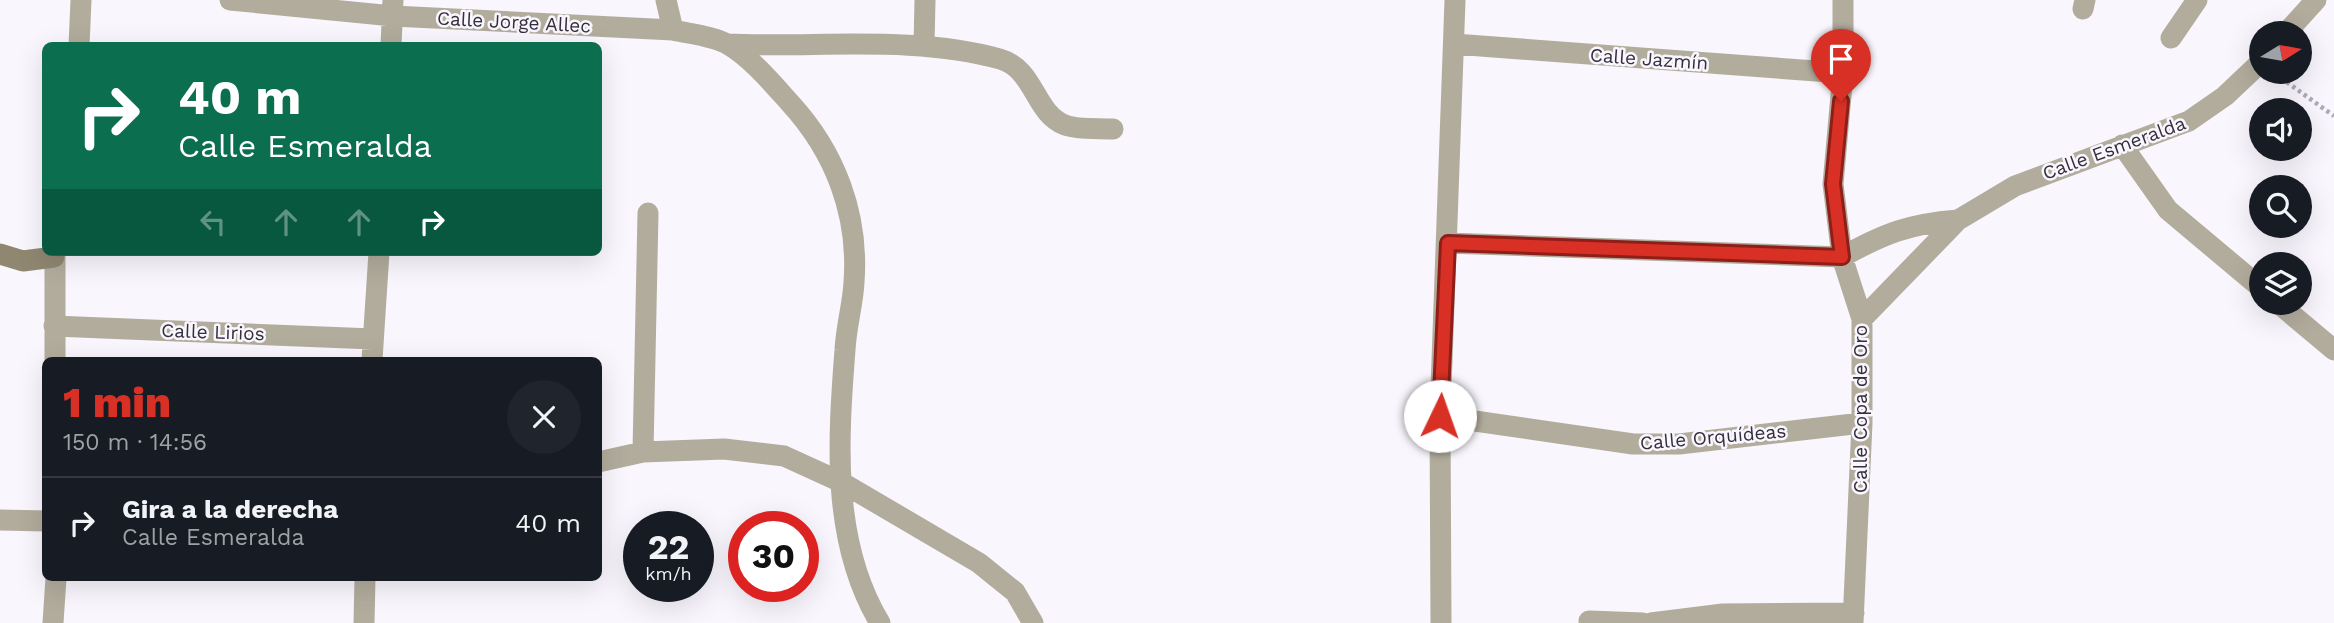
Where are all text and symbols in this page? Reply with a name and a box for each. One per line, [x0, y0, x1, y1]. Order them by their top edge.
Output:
street label: Calle Jorge Allec [436, 6, 592, 38]
north arrow [2249, 21, 2312, 84]
map controls [2249, 21, 2312, 315]
pin [1811, 29, 1871, 101]
icon: arrive [1822, 40, 1860, 78]
street label: Calle Jazmín [1589, 43, 1709, 75]
text: 40 m [178, 68, 301, 126]
icon: right [63, 70, 154, 161]
button: sound [2249, 98, 2312, 161]
street label: Calle Esmeralda [2039, 111, 2189, 185]
text: Calle Esmeralda [178, 127, 432, 165]
button: search [2249, 175, 2312, 238]
icon: left [194, 203, 232, 241]
icon: ahead [267, 203, 305, 241]
icon: ahead [340, 203, 378, 241]
icon: right [413, 203, 451, 241]
button: layers [2249, 252, 2312, 315]
street label: Calle Lirios [161, 319, 265, 345]
street label: Calle Copa de Oro [1849, 325, 1872, 493]
text: 1 min [63, 378, 171, 427]
position arrow [1403, 379, 1477, 453]
button: close [507, 380, 581, 454]
street label: Calle Orquídeas [1639, 419, 1787, 455]
text: 150 m · 14:56 [63, 429, 207, 456]
text: Gira a la derecha [122, 494, 338, 524]
icon: right [63, 504, 101, 542]
text: 40 m [515, 508, 581, 538]
speed limit sign: 30 [728, 511, 819, 602]
text: Calle Esmeralda [122, 524, 305, 551]
text: 22 [648, 526, 689, 568]
text: km/h [645, 563, 692, 584]

